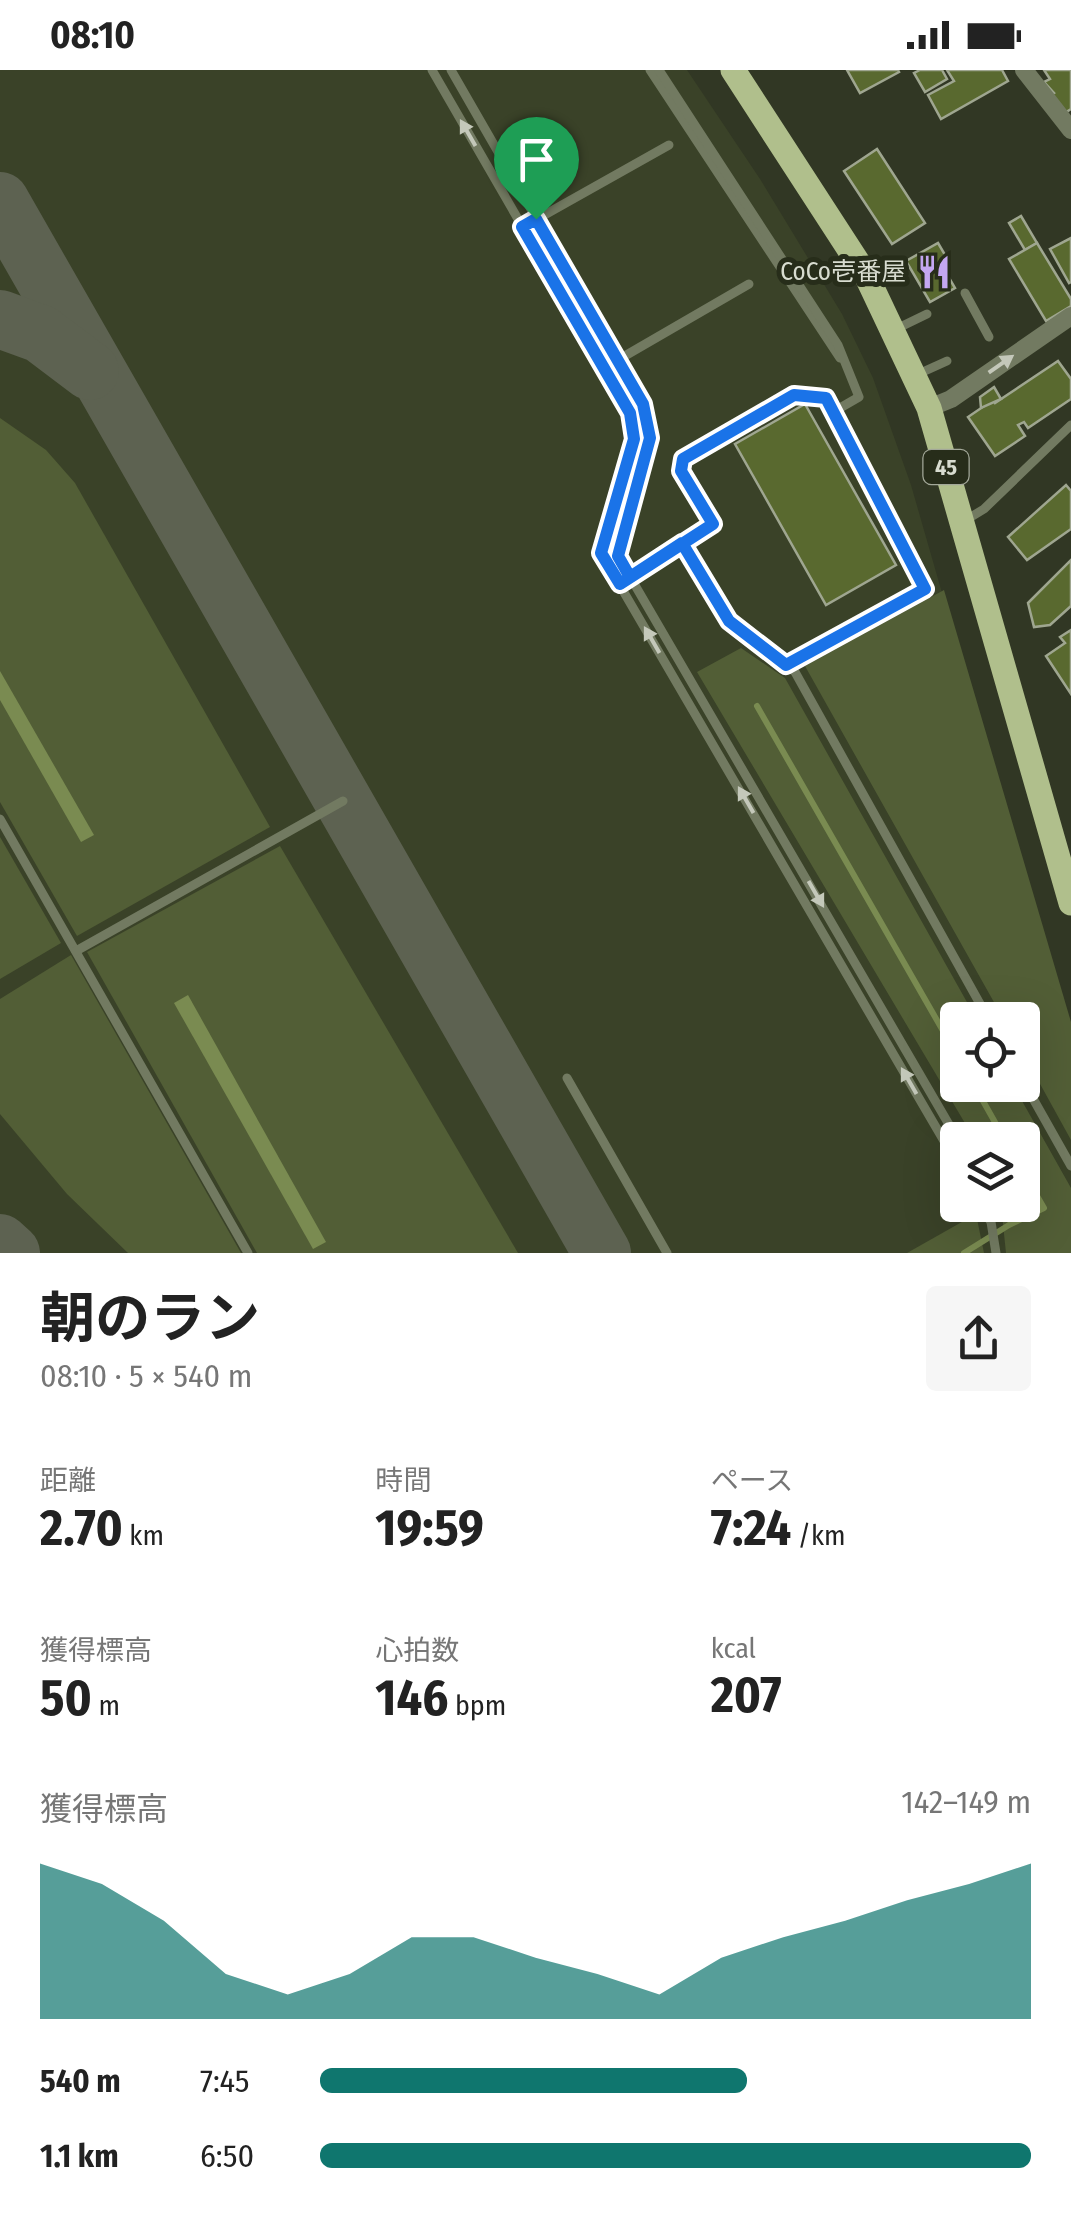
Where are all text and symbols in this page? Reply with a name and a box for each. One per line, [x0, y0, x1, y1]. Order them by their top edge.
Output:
text: 08:10 [50, 12, 135, 58]
pin [494, 117, 579, 220]
one-way arrow [460, 119, 477, 147]
icon: arrive [509, 132, 564, 187]
restaurant icon: CoCo壱番屋 [915, 253, 953, 291]
place label: CoCo壱番屋 [780, 257, 906, 287]
one-way arrow [988, 355, 1015, 374]
road number: 45 [924, 450, 968, 484]
one-way arrow [644, 626, 662, 654]
one-way arrow [737, 786, 755, 814]
one-way arrow [807, 879, 824, 908]
map controls [940, 1002, 1040, 1222]
button: locate [940, 1002, 1040, 1102]
one-way arrow [900, 1067, 918, 1095]
button: layers [940, 1122, 1040, 1222]
text: 朝のラン [40, 1286, 260, 1352]
button: share [926, 1286, 1031, 1391]
text: 08:10 · 5 × 540 m [40, 1357, 252, 1395]
text: 距離 [40, 1464, 96, 1497]
text: 時間 [375, 1464, 431, 1497]
text: ペース [711, 1464, 793, 1497]
text: 2.70 [40, 1498, 123, 1558]
text: 19:59 [375, 1498, 484, 1558]
text: 7:24 [711, 1498, 791, 1558]
text: km [123, 1519, 164, 1552]
text: /km [791, 1519, 846, 1552]
text: kcal [711, 1632, 756, 1665]
text: 獲得標高 [40, 1634, 152, 1667]
text: 心拍数 [375, 1634, 459, 1667]
text: 207 [711, 1665, 782, 1725]
text: 50 [40, 1668, 92, 1728]
text: 146 [375, 1668, 448, 1728]
text: m [92, 1689, 120, 1722]
text: bpm [448, 1689, 506, 1722]
text: 142–149 m [901, 1783, 1031, 1821]
text: 獲得標高 [40, 1790, 168, 1828]
text: 540 m [40, 2062, 121, 2100]
text: 7:45 [200, 2062, 249, 2100]
text: 1.1 km [40, 2137, 119, 2175]
text: 6:50 [200, 2137, 254, 2175]

